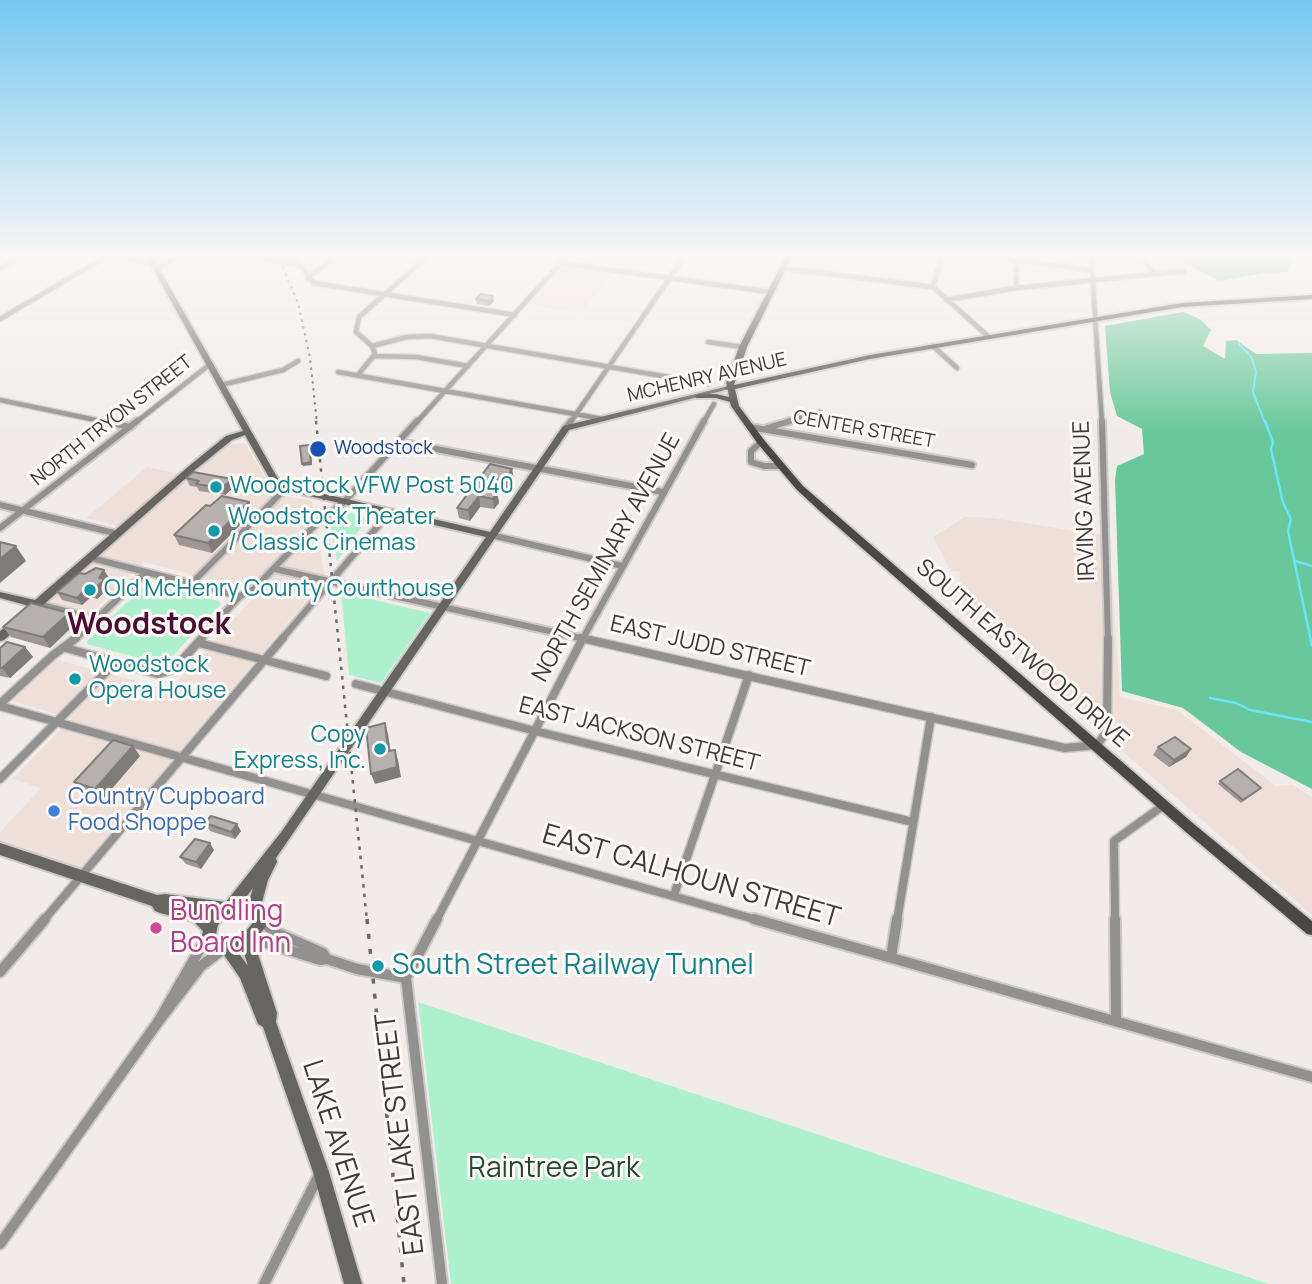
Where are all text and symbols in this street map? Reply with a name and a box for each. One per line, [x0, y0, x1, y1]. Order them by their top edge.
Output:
street label: MCHENRY AVENUE [625, 349, 789, 407]
street label: NORTH TRYON STREET [27, 351, 197, 491]
street label: CENTER STREET [791, 406, 937, 454]
street label: IRVING AVENUE [1068, 420, 1102, 582]
street label: NORTH SEMINARY AVENUE [527, 429, 687, 687]
place label: Woodstock [334, 438, 433, 460]
marker: Woodstock [308, 439, 328, 459]
place label: Woodstock VFW Post 5040 [230, 473, 514, 501]
marker: Woodstock VFW Post 5040 [208, 479, 224, 495]
place label: Woodstock Theater / Classic Cinemas [228, 504, 436, 558]
marker: Woodstock Theater / Classic Cinemas [206, 523, 222, 539]
street label: SOUTH EASTWOOD DRIVE [910, 554, 1134, 754]
place label: Old McHenry County Courthouse [104, 576, 454, 604]
marker: Old McHenry County Courthouse [82, 582, 98, 598]
district label: Woodstock [67, 608, 231, 644]
street label: EAST JUDD STREET [607, 611, 813, 683]
place label: Woodstock Opera House [89, 652, 226, 706]
marker: Woodstock Opera House [67, 671, 83, 687]
street label: EAST JACKSON STREET [516, 692, 762, 778]
place label: Copy Express, Inc. [234, 722, 366, 776]
marker: Copy Express, Inc. [372, 741, 388, 757]
place label: Country Cupboard Food Shoppe [68, 784, 265, 838]
marker: Country Cupboard Food Shoppe [46, 803, 62, 819]
street label: EAST CALHOUN STREET [538, 818, 844, 936]
place label: Bundling Board Inn [170, 895, 291, 961]
marker: Bundling Board Inn [148, 920, 164, 936]
place label: South Street Railway Tunnel [392, 949, 754, 983]
marker: South Street Railway Tunnel [370, 958, 386, 974]
street label: EAST LAKE STREET [370, 1011, 432, 1257]
street label: LAKE AVENUE [294, 1056, 380, 1232]
park label: Raintree Park [468, 1152, 640, 1186]

